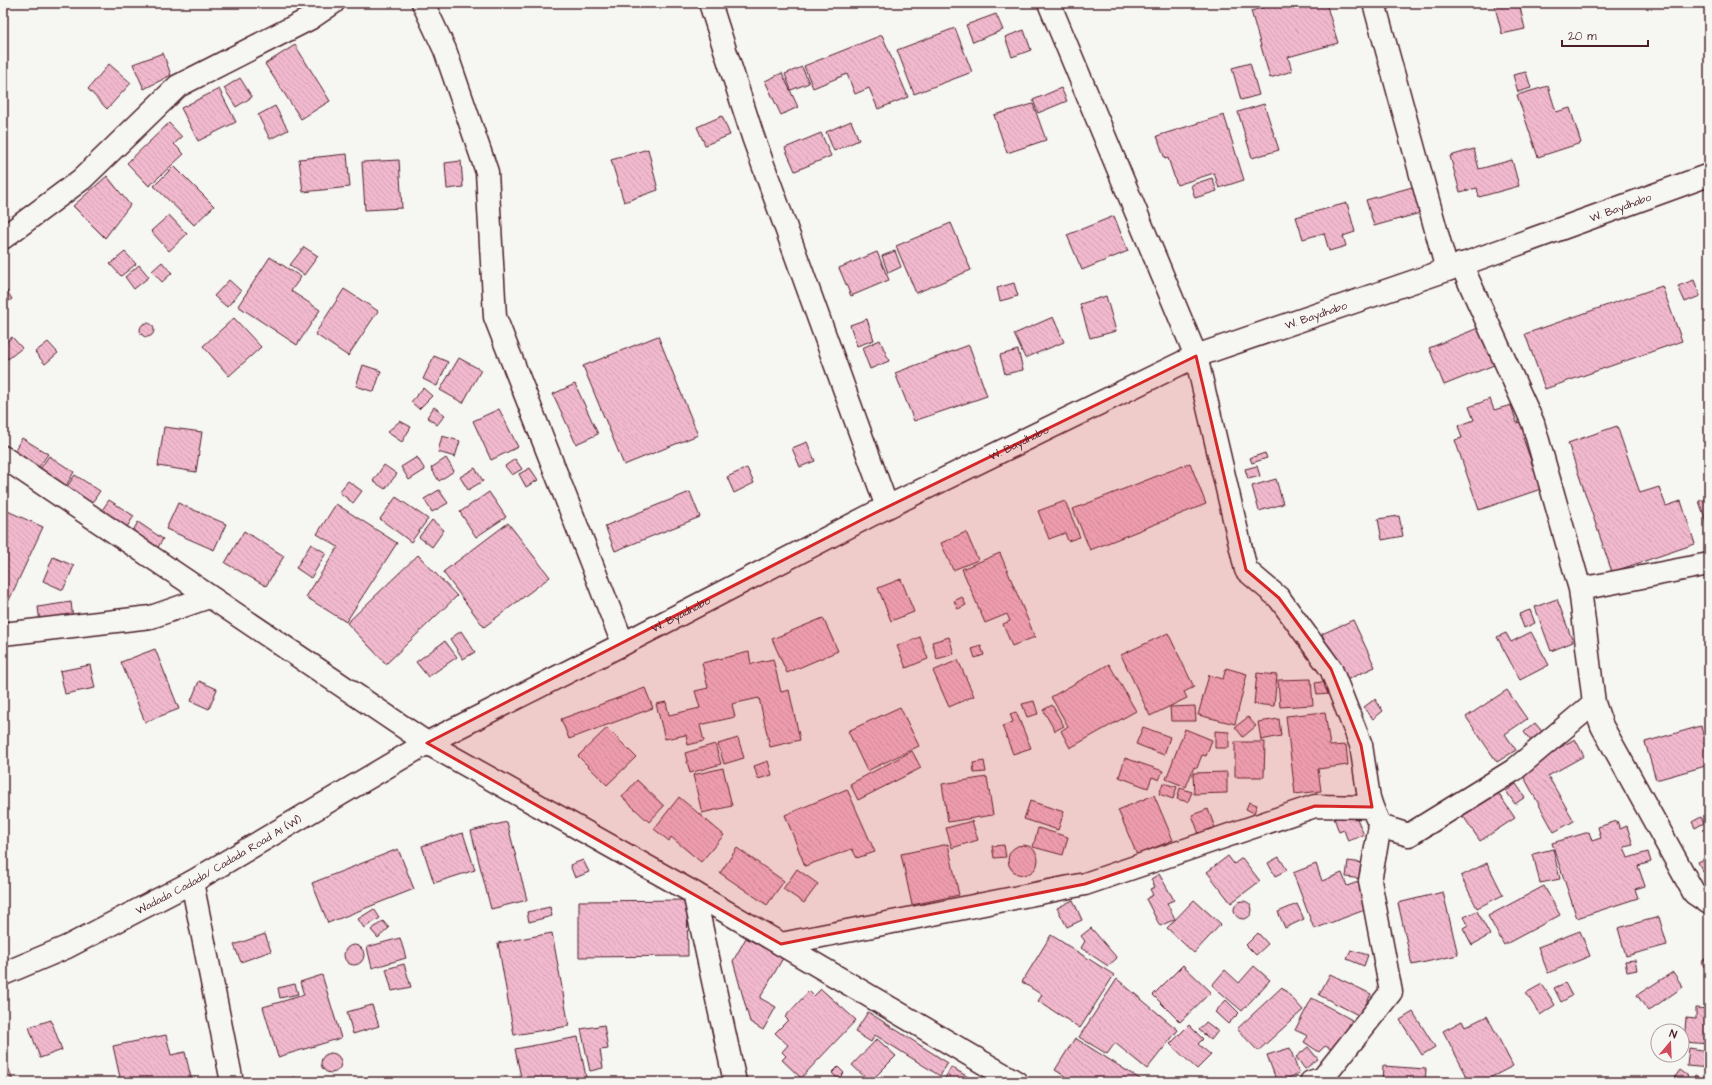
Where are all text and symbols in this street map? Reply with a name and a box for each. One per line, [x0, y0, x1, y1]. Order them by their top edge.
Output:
scale bar [1562, 22, 1648, 48]
text: 20 m [1568, 28, 1597, 45]
street label: W. Baydhabo [1587, 189, 1654, 226]
street label: W. Baydhabo [1283, 298, 1350, 333]
street label: W. Baydhabo [987, 422, 1052, 464]
street label: W. Byadhabo [649, 592, 714, 636]
street label: Wadada Cadada/ Cadada Road A1 (W) [133, 812, 305, 918]
north arrow [1650, 1023, 1690, 1063]
text: N [1667, 1026, 1679, 1042]

